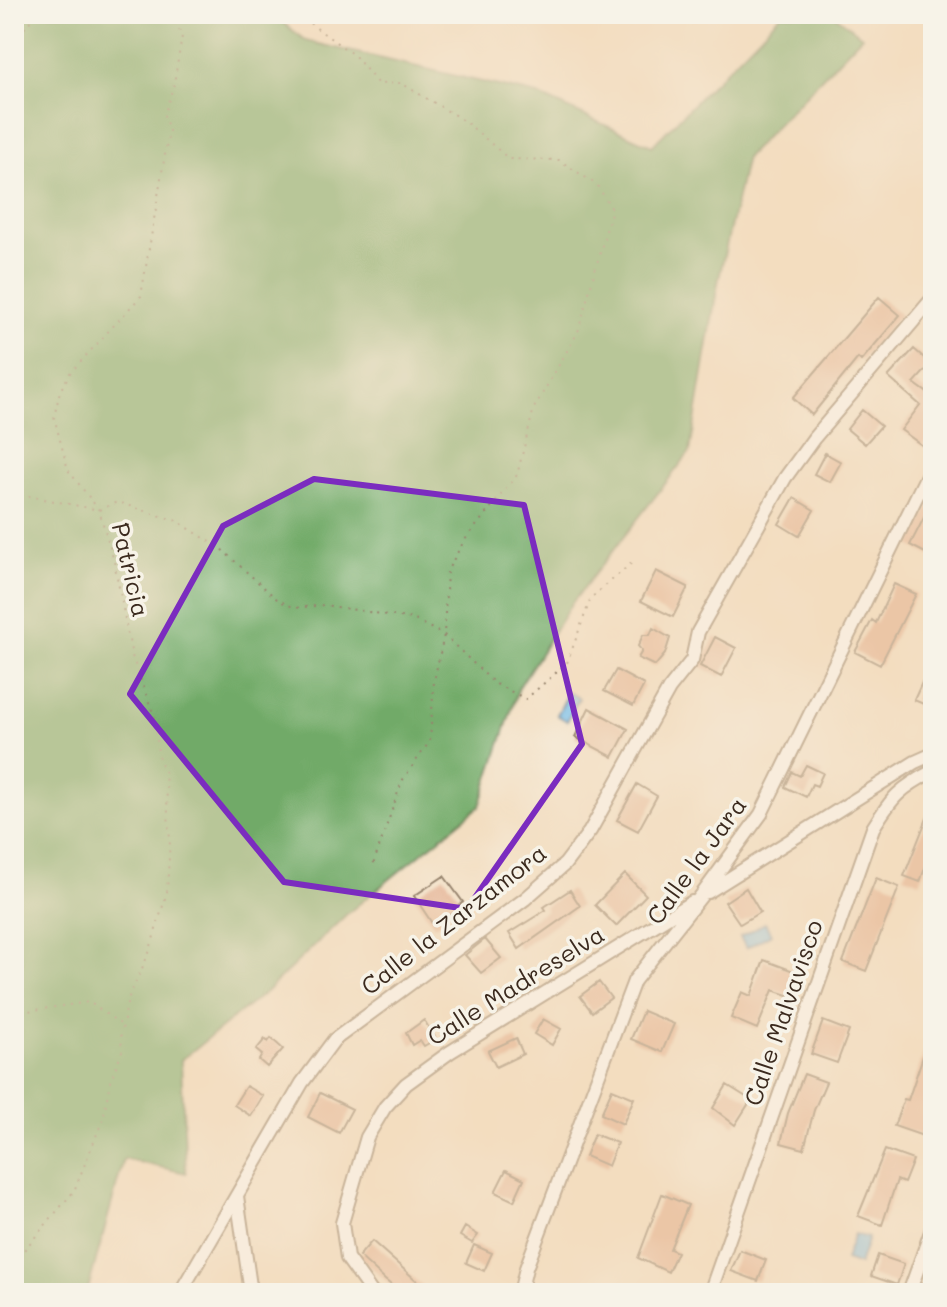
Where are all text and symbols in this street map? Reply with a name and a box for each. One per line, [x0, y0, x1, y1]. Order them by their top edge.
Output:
street label: Patricia [106, 519, 157, 620]
street label: Calle la Jara [639, 790, 753, 930]
street label: Calle la Zarzamora [354, 837, 552, 1001]
street label: Calle Malvavisco [736, 916, 829, 1110]
street label: Calle Madreselva [421, 918, 610, 1052]

